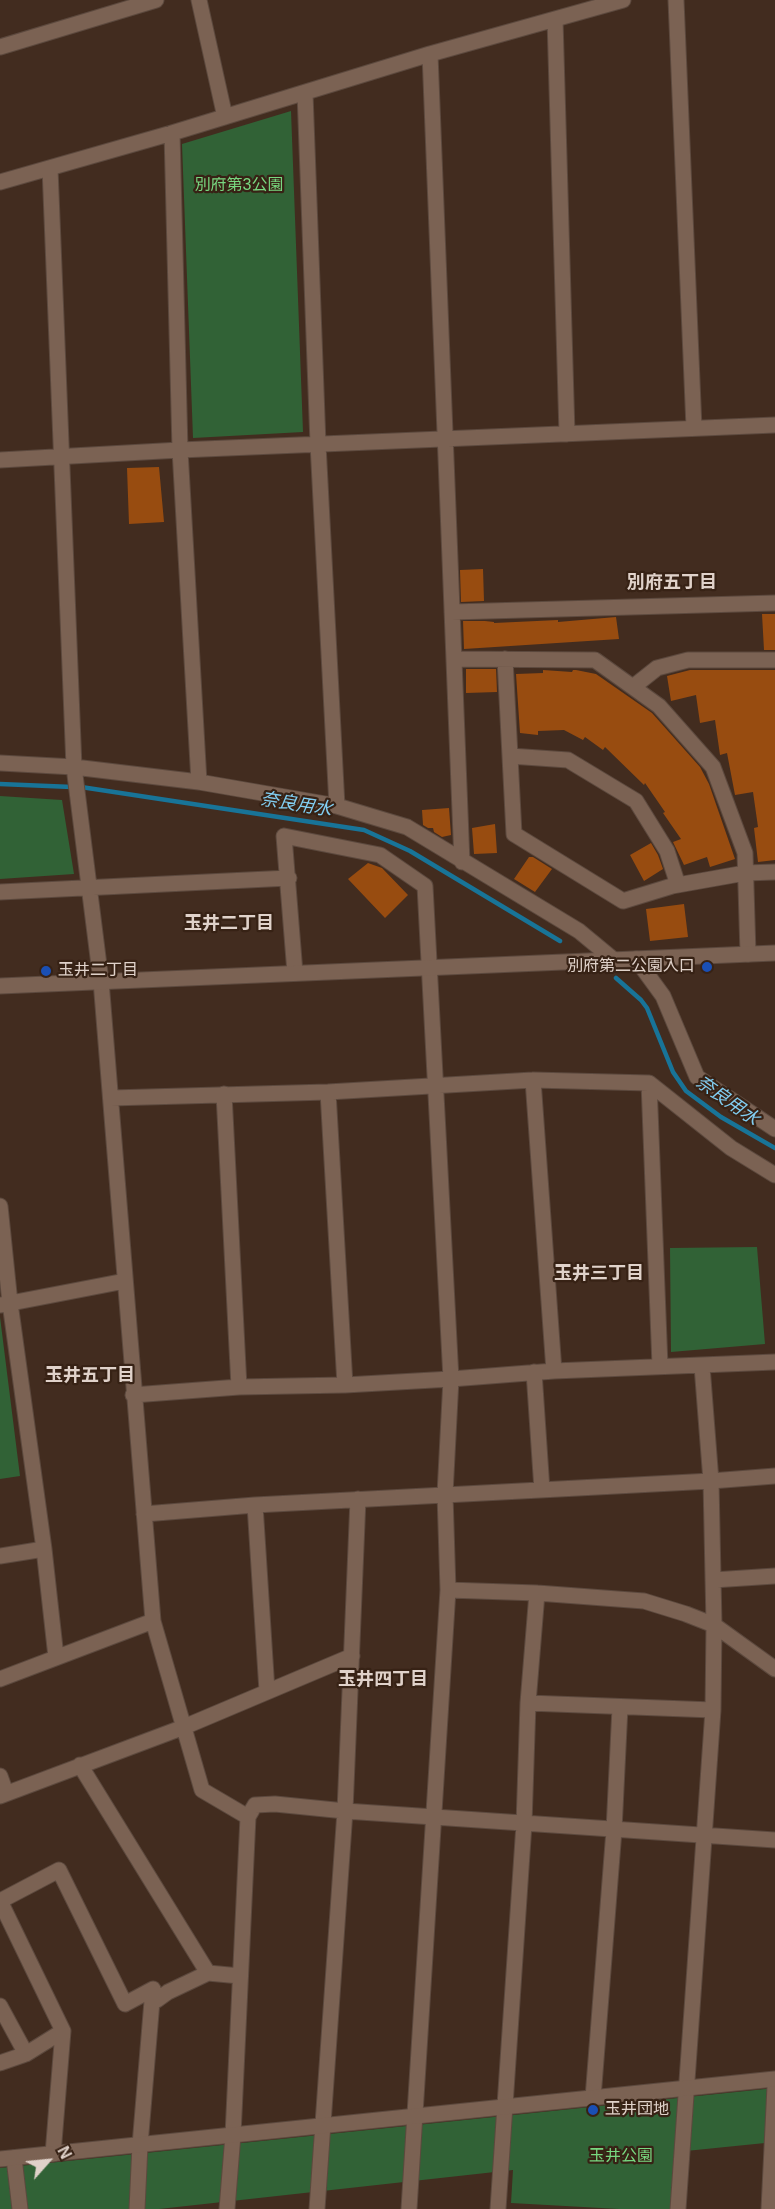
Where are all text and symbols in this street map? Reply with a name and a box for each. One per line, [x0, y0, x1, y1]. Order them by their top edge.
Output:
park label: 別府第3公園 [195, 176, 283, 196]
district label: 別府五丁目 [627, 572, 717, 594]
water label: 奈良用水 [259, 789, 333, 821]
district label: 玉井二丁目 [184, 913, 274, 935]
place label: 別府第二公園入口 [567, 957, 695, 977]
marker: 別府第二公園入口 [700, 960, 714, 974]
place label: 玉井二丁目 [58, 961, 138, 981]
marker: 玉井二丁目 [39, 964, 53, 978]
water label: 奈良用水 [691, 1072, 763, 1130]
district label: 玉井三丁目 [554, 1263, 644, 1285]
district label: 玉井五丁目 [45, 1365, 135, 1387]
district label: 玉井四丁目 [338, 1669, 428, 1691]
place label: 玉井団地 [605, 2100, 669, 2120]
marker: 玉井団地 [586, 2103, 600, 2117]
north arrow [18, 2131, 78, 2191]
text: N [54, 2144, 75, 2162]
park label: 玉井公園 [589, 2147, 653, 2167]

